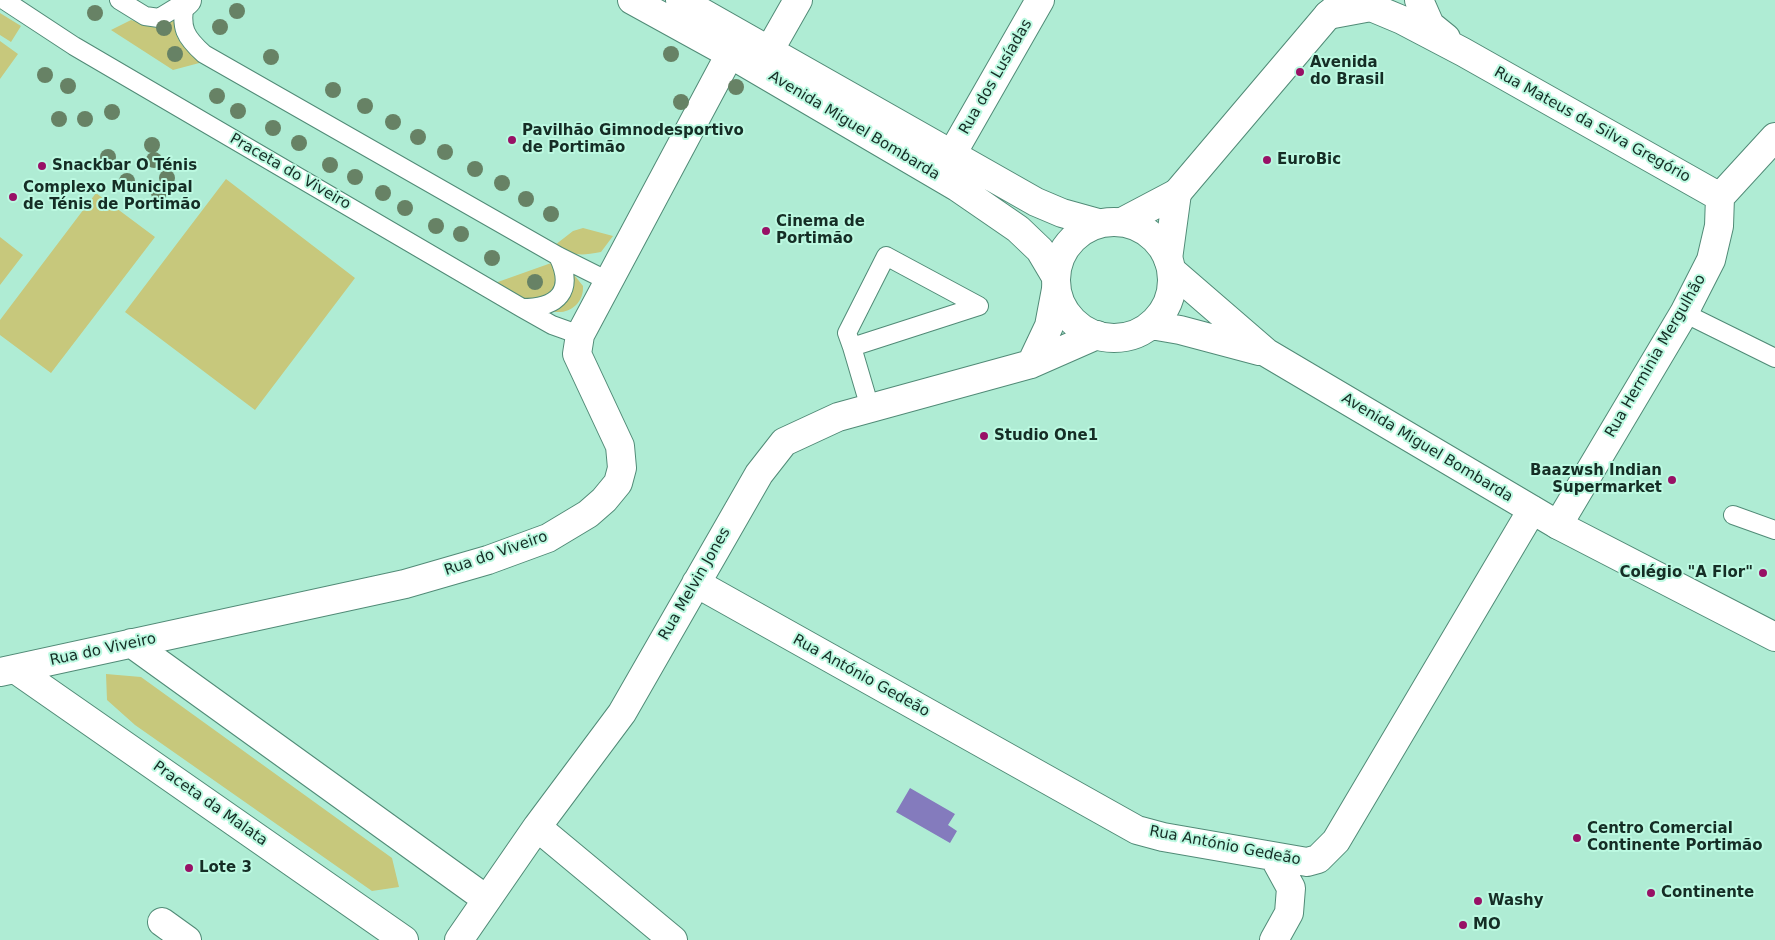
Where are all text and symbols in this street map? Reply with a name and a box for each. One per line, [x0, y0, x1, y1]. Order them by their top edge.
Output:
street label: Rua dos Lusíadas [956, 16, 1036, 138]
place label: Avenida do Brasil [1310, 54, 1384, 89]
street label: Rua Mateus da Silva Gregório [1491, 63, 1693, 187]
marker: Avenida do Brasil [1294, 66, 1306, 78]
street label: Avenida Miguel Bombarda [765, 68, 943, 184]
place label: Pavilhão Gimnodesportivo de Portimão [522, 122, 744, 157]
street label: Praceta do Viveiro [226, 130, 354, 214]
marker: Pavilhão Gimnodesportivo de Portimão [506, 134, 518, 146]
place label: EuroBic [1277, 151, 1341, 169]
marker: EuroBic [1261, 154, 1273, 166]
place label: Snackbar O Ténis [52, 157, 197, 175]
marker: Snackbar O Ténis [36, 160, 48, 172]
place label: Complexo Municipal de Ténis de Portimão [23, 179, 201, 214]
marker: Complexo Municipal de Ténis de Portimão [7, 191, 19, 203]
place label: Cinema de Portimão [776, 213, 865, 248]
marker: Cinema de Portimão [760, 225, 772, 237]
street label: Rua Herminia Mergulhão [1602, 271, 1710, 441]
street label: Avenida Miguel Bombarda [1338, 390, 1516, 506]
place label: Studio One1 [994, 427, 1098, 445]
marker: Studio One1 [978, 430, 990, 442]
place label: Baazwsh Indian Supermarket [1530, 462, 1662, 497]
marker: Baazwsh Indian Supermarket [1666, 474, 1678, 486]
street label: Rua Melvin Jones [655, 524, 735, 644]
street label: Rua do Viveiro [442, 528, 550, 580]
place label: Colégio "A Flor" [1619, 564, 1753, 582]
marker: Colégio "A Flor" [1757, 567, 1769, 579]
street label: Rua do Viveiro [48, 630, 158, 670]
street label: Rua António Gedeão [789, 631, 933, 721]
street label: Praceta da Malata [149, 758, 271, 850]
place label: Centro Comercial Continente Portimão [1587, 820, 1762, 855]
street label: Rua António Gedeão [1148, 823, 1302, 869]
marker: Centro Comercial Continente Portimão [1571, 832, 1583, 844]
place label: Lote 3 [199, 859, 252, 877]
marker: Lote 3 [183, 862, 195, 874]
place label: Continente [1661, 884, 1754, 902]
marker: Continente [1645, 887, 1657, 899]
place label: Washy [1488, 892, 1544, 910]
marker: Washy [1472, 895, 1484, 907]
place label: MO [1473, 916, 1501, 934]
marker: MO [1457, 919, 1469, 931]

